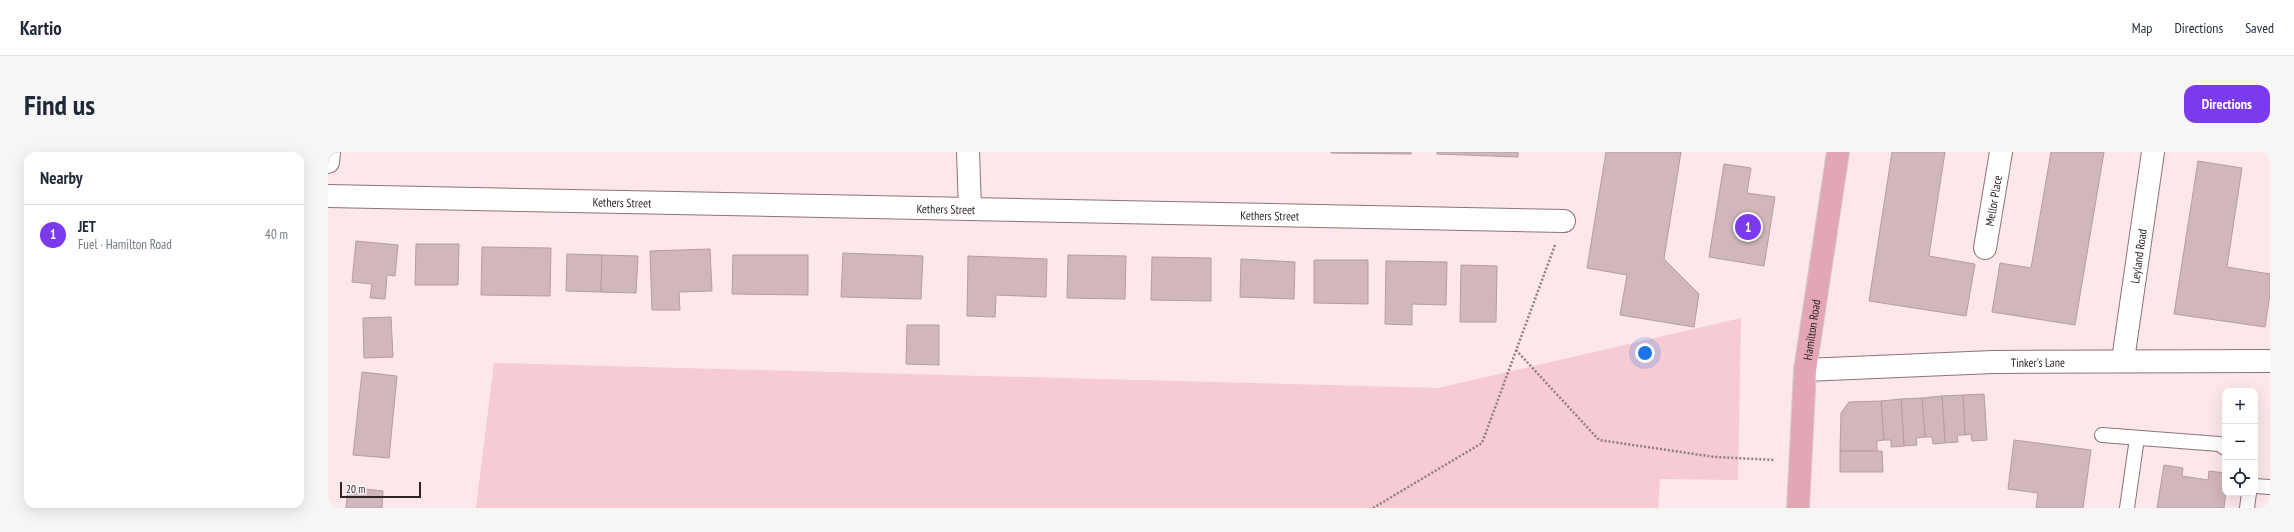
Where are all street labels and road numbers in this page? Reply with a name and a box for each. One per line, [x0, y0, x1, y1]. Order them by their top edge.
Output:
street label: Mellor Place [1981, 174, 2005, 227]
street label: Kethers Street [592, 194, 652, 210]
street label: Kethers Street [916, 200, 976, 217]
street label: Kethers Street [1240, 207, 1300, 223]
street label: Leyland Road [2127, 228, 2149, 284]
street label: Hamilton Road [1799, 298, 1823, 361]
street label: Tinker's Lane [2011, 354, 2065, 369]

